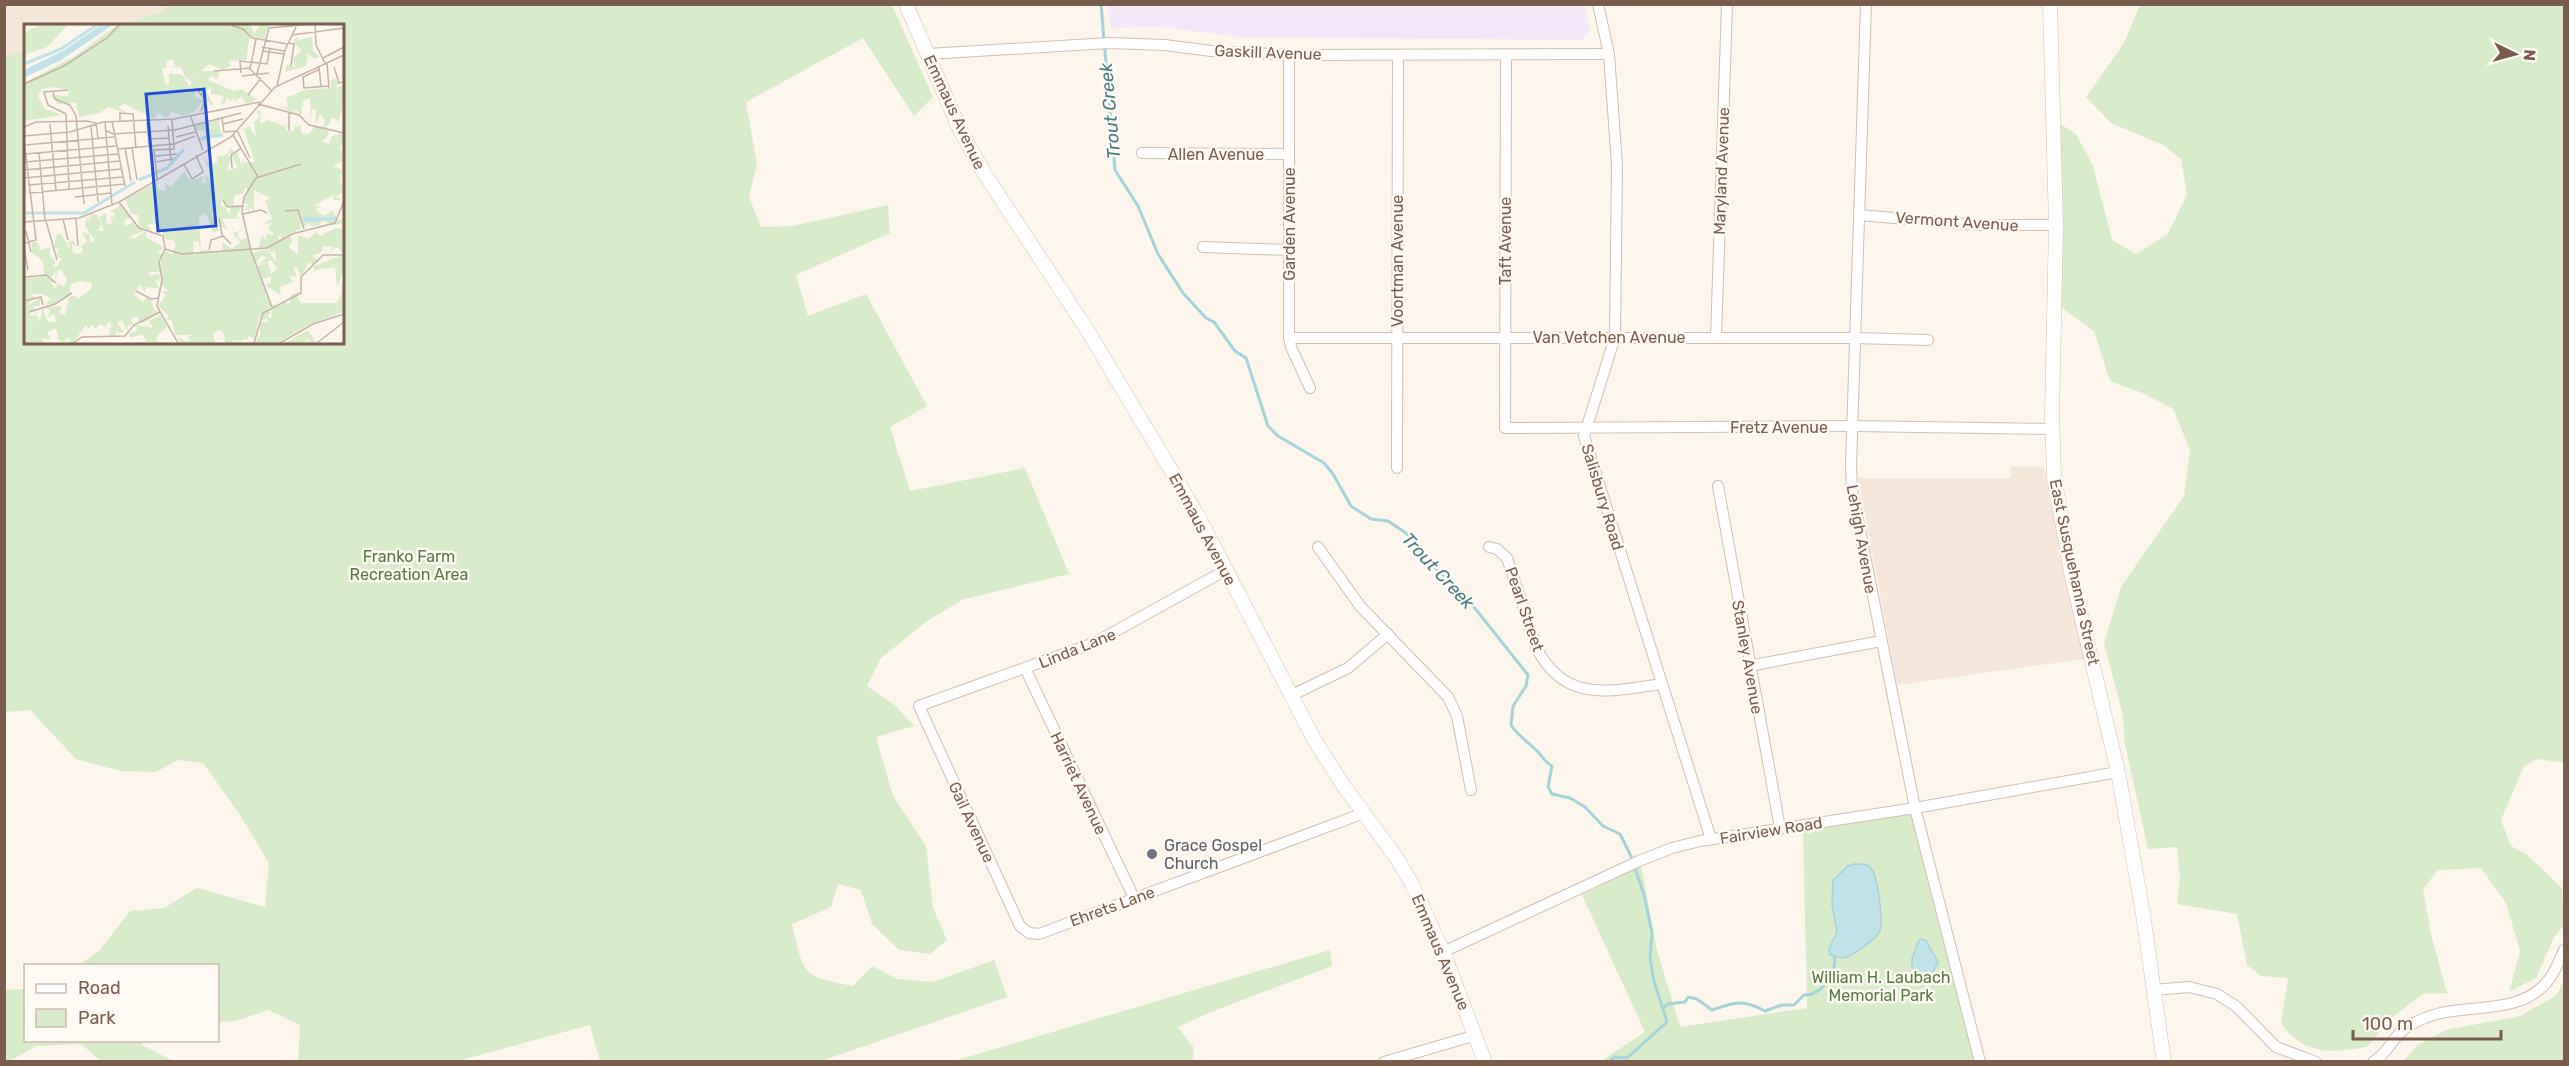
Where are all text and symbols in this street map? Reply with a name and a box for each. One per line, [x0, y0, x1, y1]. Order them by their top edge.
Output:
inset map [24, 24, 344, 344]
north arrow [2485, 24, 2545, 84]
street label: Gaskill Avenue [1214, 41, 1322, 64]
text: N [2519, 49, 2539, 62]
street label: Emmaus Avenue [920, 52, 989, 173]
water label: Trout Creek [1095, 61, 1125, 160]
street label: Maryland Avenue [1710, 107, 1733, 235]
street label: Allen Avenue [1168, 145, 1264, 164]
street label: Garden Avenue [1280, 167, 1299, 281]
street label: Voortman Avenue [1388, 195, 1407, 327]
street label: Taft Avenue [1496, 197, 1515, 285]
street label: Vermont Avenue [1895, 208, 2019, 235]
street label: Van Vetchen Avenue [1532, 328, 1686, 347]
street label: Fretz Avenue [1730, 418, 1828, 437]
street label: Salisbury Road [1577, 442, 1628, 553]
street label: Emmaus Avenue [1165, 470, 1240, 589]
street label: East Susquehanna Street [2045, 477, 2104, 667]
street label: Lehigh Avenue [1843, 483, 1880, 595]
water label: Trout Creek [1397, 528, 1479, 614]
park label: Franko Farm Recreation Area [350, 547, 468, 584]
street label: Pearl Street [1501, 564, 1548, 654]
street label: Stanley Avenue [1728, 599, 1767, 716]
street label: Linda Lane [1036, 624, 1118, 673]
street label: Harriet Avenue [1046, 729, 1111, 838]
street label: Gail Avenue [945, 779, 999, 866]
street label: Fairview Road [1719, 813, 1824, 848]
place label: Grace Gospel Church [1164, 836, 1262, 873]
marker: Grace Gospel Church [1145, 847, 1159, 861]
street label: Ehrets Lane [1067, 882, 1157, 931]
street label: Emmaus Avenue [1408, 891, 1474, 1013]
legend [24, 964, 219, 1042]
park label: William H. Laubach Memorial Park [1812, 968, 1950, 1005]
text: Road [78, 977, 121, 999]
scale bar [2353, 1003, 2502, 1041]
text: Park [78, 1007, 116, 1029]
text: 100 m [2362, 1013, 2413, 1035]

